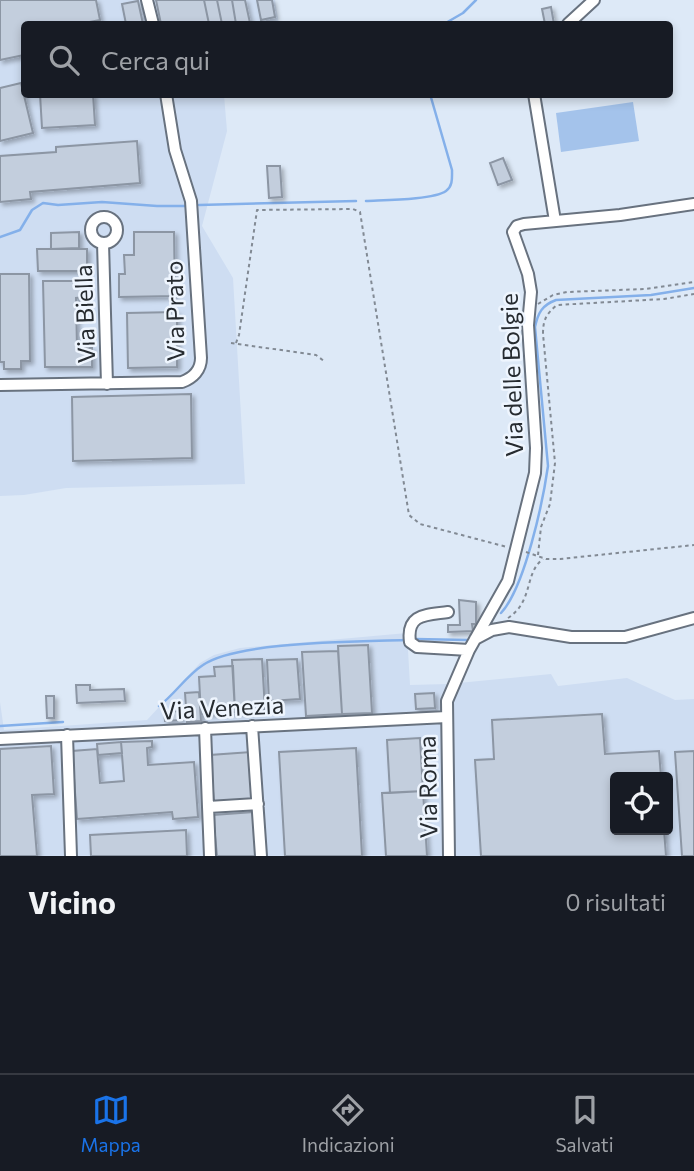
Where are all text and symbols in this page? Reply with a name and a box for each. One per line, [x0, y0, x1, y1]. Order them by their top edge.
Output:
search box [21, 21, 673, 98]
icon: search [45, 41, 83, 79]
text: Cerca qui [101, 44, 210, 75]
street label: Via Prato [159, 260, 189, 362]
street label: Via Biella [68, 264, 100, 364]
street label: Via delle Bolgie [494, 293, 528, 457]
street label: Via Venezia [159, 689, 285, 725]
street label: Via Roma [412, 735, 442, 839]
map controls [610, 772, 673, 835]
button: locate [610, 772, 673, 835]
text: Vicino [28, 883, 116, 920]
text: 0 risultati [566, 888, 666, 916]
tab: Mappa [80, 1091, 141, 1156]
tab: Indicazioni [302, 1091, 395, 1156]
tab: Salvati [555, 1091, 614, 1156]

